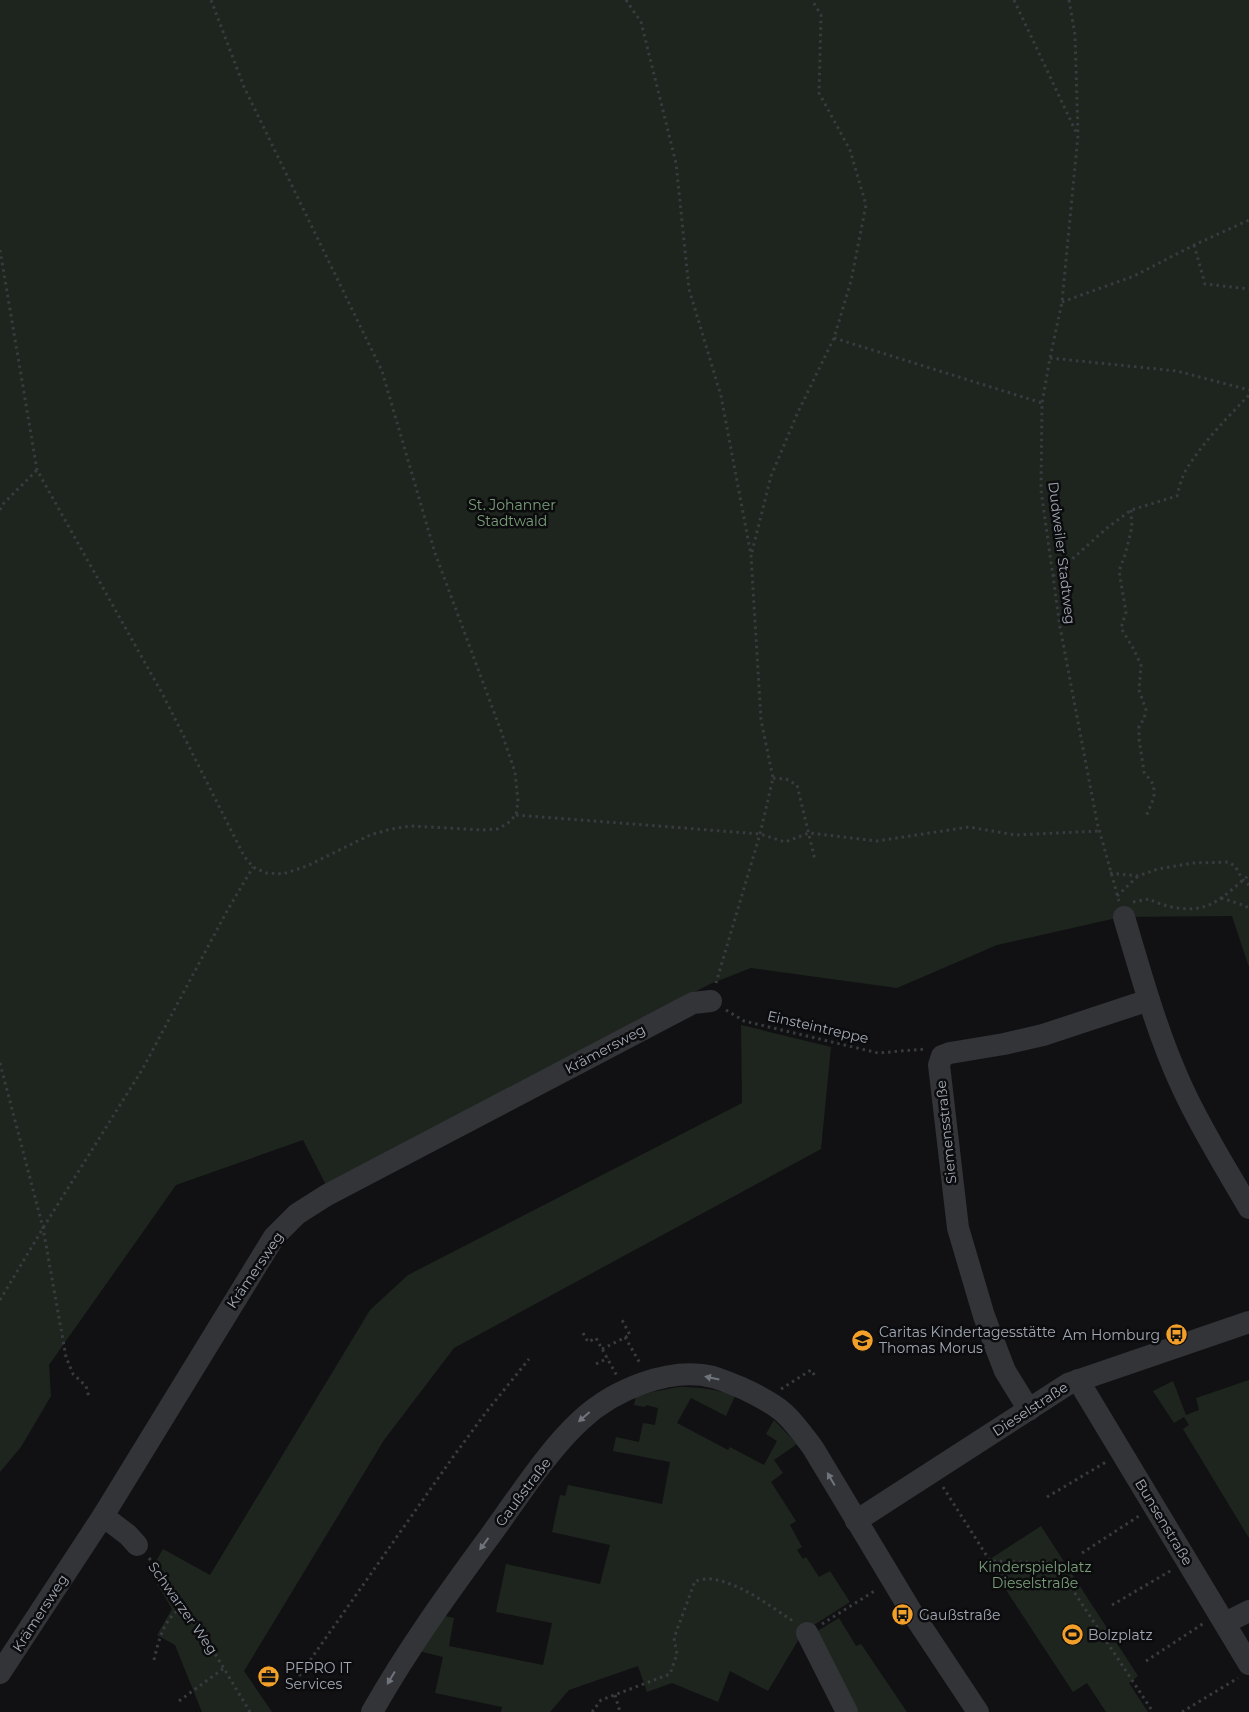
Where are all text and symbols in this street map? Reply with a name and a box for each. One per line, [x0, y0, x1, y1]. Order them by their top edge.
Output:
street label: Dudweiler Stadtweg [1044, 481, 1080, 625]
park label: St. Johanner Stadtwald [468, 496, 556, 530]
street label: Einsteintreppe [766, 1007, 870, 1047]
street label: Krämersweg [562, 1020, 648, 1078]
street label: Siemensstraße [932, 1079, 960, 1185]
street label: Krämersweg [223, 1228, 287, 1312]
place label: Caritas Kindertagesstätte Thomas Morus [879, 1323, 1056, 1357]
bus stop icon: Am Homburg [1164, 1323, 1188, 1347]
place label: Am Homburg [1063, 1326, 1160, 1344]
school or university icon: Caritas Kindertagesstätte Thomas Morus [851, 1328, 875, 1352]
one-way arrow [704, 1374, 719, 1382]
street label: Dieselstraße [989, 1378, 1071, 1440]
one-way arrow [579, 1411, 591, 1423]
street label: Gaußstraße [491, 1454, 555, 1530]
one-way arrow [827, 1472, 835, 1487]
street label: Bunsenstraße [1131, 1475, 1197, 1569]
one-way arrow [478, 1537, 489, 1550]
street label: Schwarzer Weg [144, 1558, 222, 1658]
park label: Kinderspielplatz Dieselstraße [978, 1558, 1092, 1592]
street label: Krämersweg [8, 1571, 72, 1655]
bus stop icon: Gaußstraße [891, 1603, 915, 1627]
place label: Gaußstraße [919, 1606, 1000, 1624]
sports icon: Bolzplatz [1060, 1623, 1084, 1647]
place label: Bolzplatz [1088, 1626, 1153, 1644]
place label: PFPRO IT Services [285, 1659, 352, 1693]
office icon: PFPRO IT Services [257, 1664, 281, 1688]
one-way arrow [387, 1671, 396, 1684]

